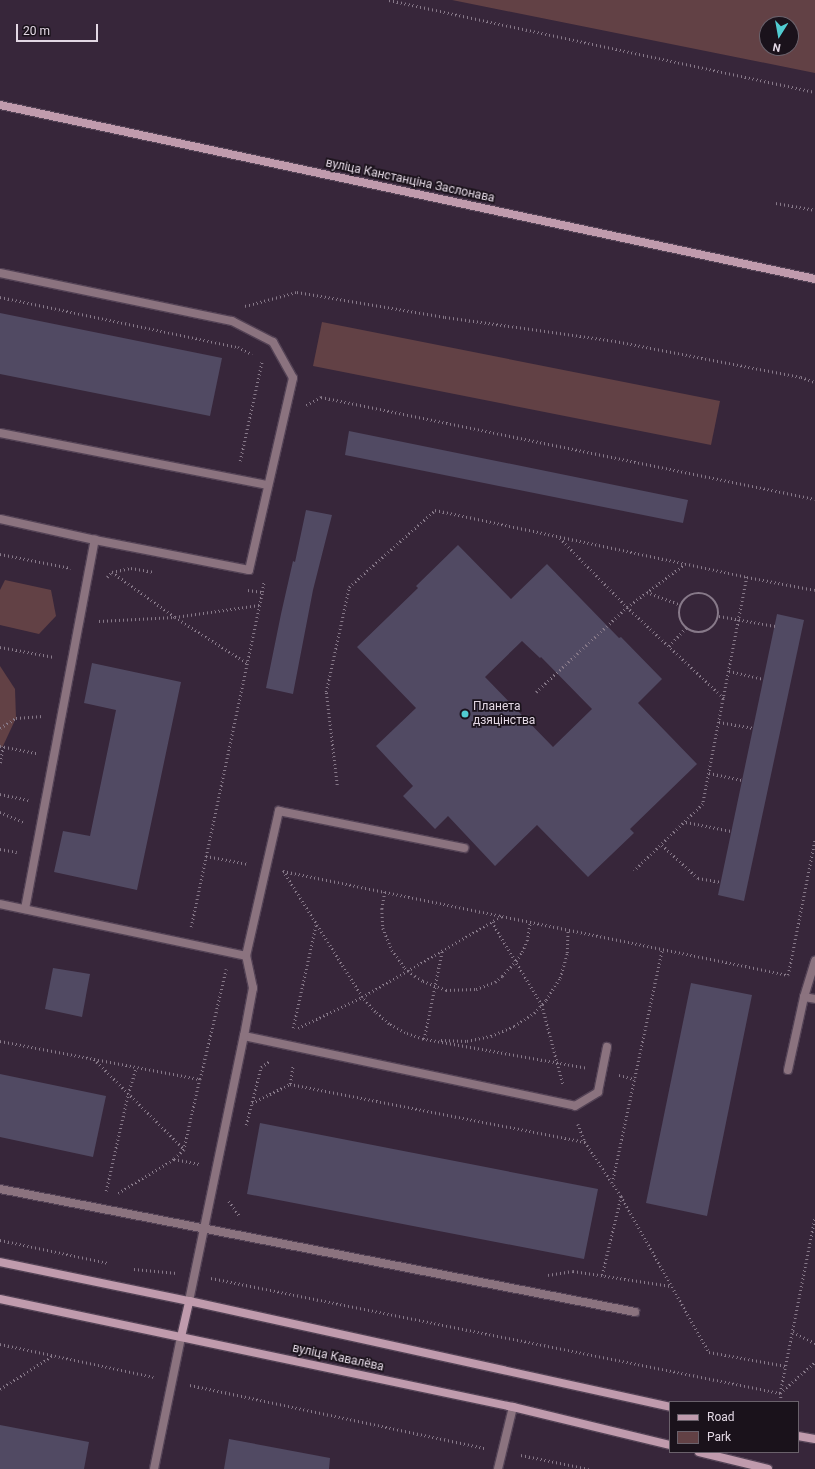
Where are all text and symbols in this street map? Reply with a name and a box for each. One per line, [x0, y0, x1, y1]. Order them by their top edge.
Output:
scale bar [18, 16, 100, 42]
north arrow [759, 16, 799, 56]
text: 20 m [23, 24, 50, 38]
text: N [772, 40, 782, 54]
street label: вуліца Канстанціна Заслонава [324, 156, 496, 206]
place label: Планета дзяцінства [473, 700, 535, 728]
marker: Планета дзяцінства [460, 709, 470, 719]
street label: вуліца Кавалёва [291, 1341, 385, 1375]
legend [669, 1401, 799, 1453]
text: Road [707, 1410, 735, 1424]
text: Park [707, 1430, 731, 1444]

